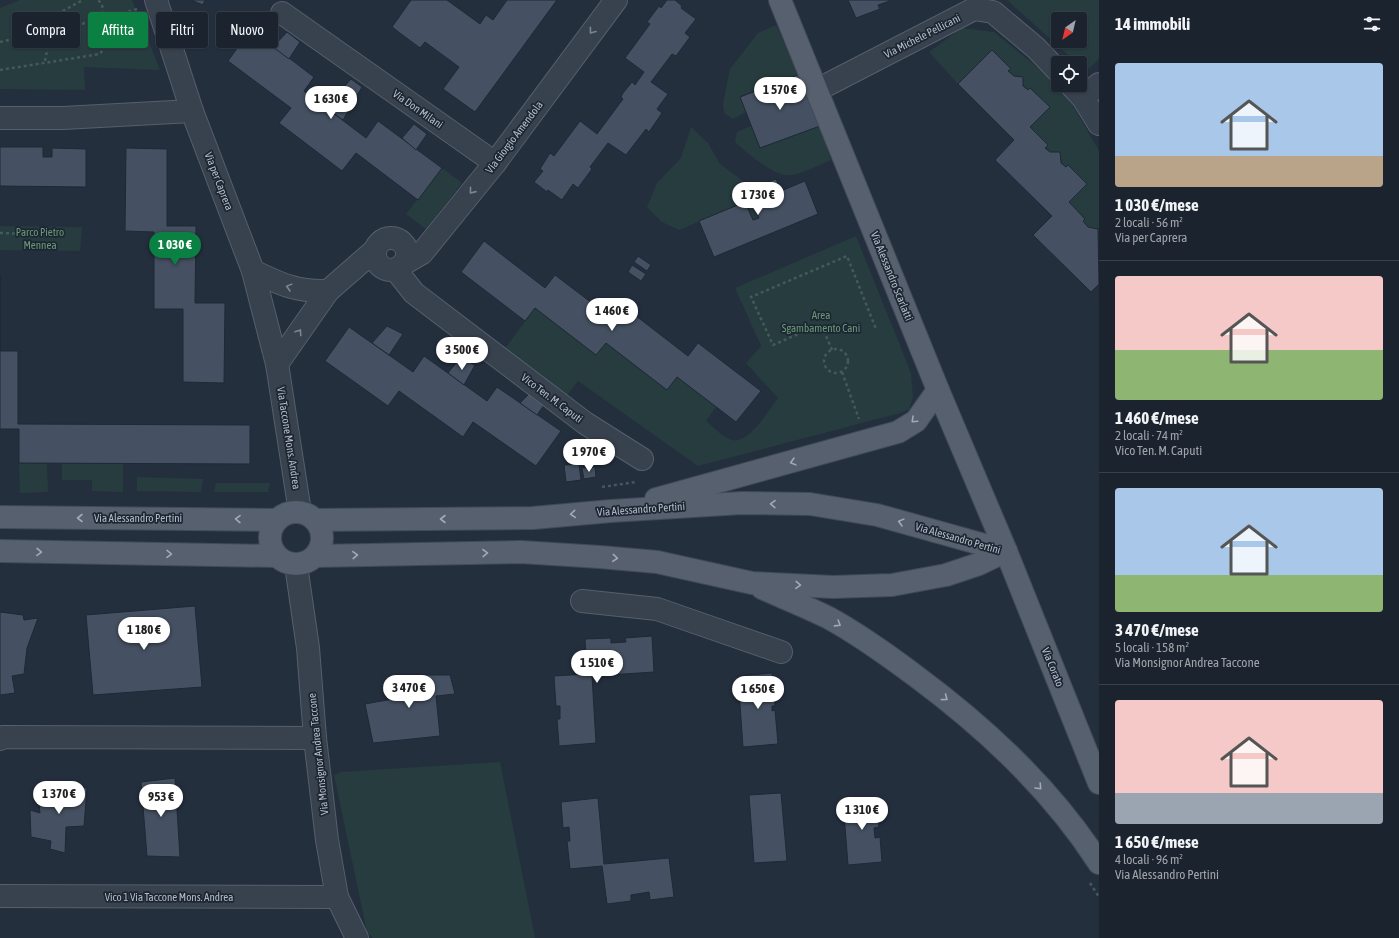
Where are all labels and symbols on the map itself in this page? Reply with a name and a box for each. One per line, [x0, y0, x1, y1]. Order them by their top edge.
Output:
street label: Via Michele Pellicani [882, 12, 962, 60]
north arrow [1051, 12, 1087, 48]
one-way arrow [590, 27, 597, 34]
pin: 1 570 € [743, 77, 817, 111]
pin: 1 630 € [294, 86, 368, 120]
street label: Via Don Milani [391, 87, 445, 131]
street label: Via Giorgio Amendola [483, 99, 545, 175]
street label: Via per Caprera [202, 150, 236, 212]
pin: 1 730 € [721, 182, 795, 216]
one-way arrow [470, 187, 477, 194]
park label: Parco Pietro Mennea [16, 226, 64, 251]
street label: Via Alessandro Scarlatti [869, 230, 915, 322]
pin: 1 030 € [138, 232, 212, 266]
one-way arrow [286, 283, 293, 291]
pin: 1 460 € [575, 298, 649, 332]
park label: Area Sgambamento Cani [782, 309, 860, 334]
one-way arrow [294, 329, 302, 336]
pin: 3 500 € [425, 337, 499, 371]
street label: Vico Ten. M. Caputi [519, 371, 585, 425]
street label: Via Taccone Mons. Andrea [275, 386, 303, 490]
one-way arrow [911, 416, 919, 423]
pin: 1 970 € [552, 439, 626, 473]
one-way arrow [789, 457, 796, 466]
street label: Via Alessandro Pertini [597, 500, 685, 518]
one-way arrow [770, 500, 776, 508]
one-way arrow [570, 509, 576, 518]
street label: Via Alessandro Pertini [94, 512, 182, 524]
one-way arrow [77, 514, 83, 522]
one-way arrow [235, 515, 241, 523]
one-way arrow [440, 515, 446, 523]
one-way arrow [898, 518, 905, 527]
street label: Via Alessandro Pertini [914, 520, 1002, 556]
one-way arrow [36, 548, 42, 556]
one-way arrow [482, 549, 488, 557]
one-way arrow [166, 550, 172, 558]
one-way arrow [352, 550, 358, 559]
one-way arrow [612, 554, 618, 563]
one-way arrow [795, 581, 801, 590]
pin: 1 180 € [107, 617, 181, 651]
one-way arrow [834, 619, 841, 627]
street label: Via Corato [1040, 646, 1066, 688]
pin: 1 510 € [560, 650, 634, 684]
pin: 3 470 € [372, 675, 446, 709]
pin: 1 650 € [721, 676, 795, 710]
street label: Via Monsignor Andrea Taccone [306, 692, 330, 816]
one-way arrow [941, 693, 948, 700]
pin: 1 370 € [22, 781, 96, 815]
one-way arrow [1035, 782, 1042, 789]
pin: 953 € [133, 784, 189, 818]
pin: 1 310 € [825, 797, 899, 831]
street label: Vico 1 Via Taccone Mons. Andrea [105, 891, 233, 903]

